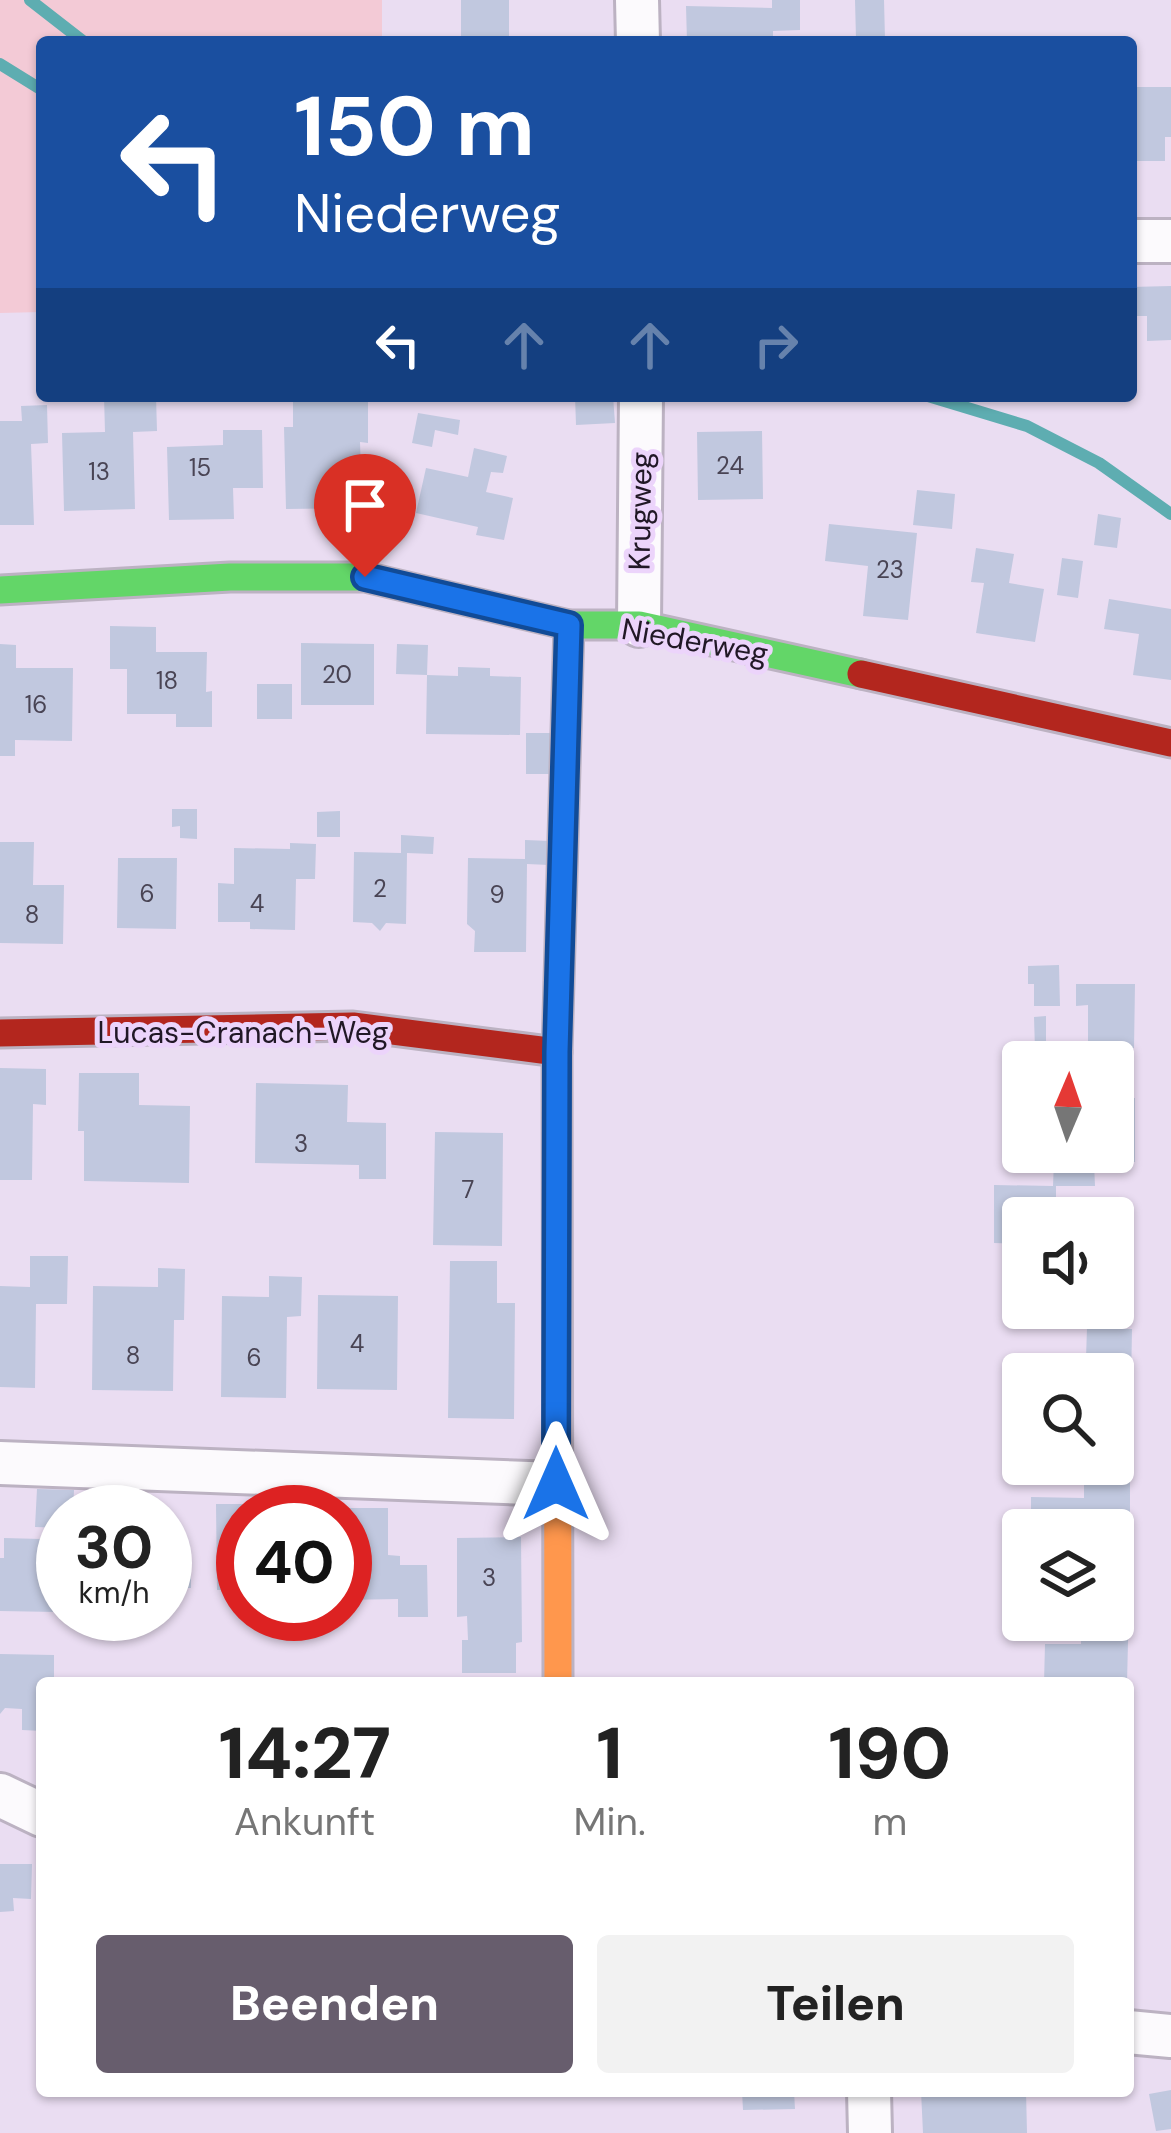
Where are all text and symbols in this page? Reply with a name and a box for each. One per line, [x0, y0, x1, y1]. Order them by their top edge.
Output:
text: 150 m [294, 72, 535, 181]
icon: left [96, 84, 252, 240]
text: Niederweg [294, 178, 560, 249]
icon: left [365, 312, 431, 378]
icon: ahead [491, 312, 557, 378]
icon: ahead [617, 312, 683, 378]
icon: right [743, 312, 809, 378]
house number: 24 [716, 450, 744, 481]
street label: Krugweg [619, 451, 661, 571]
house number: 15 [189, 452, 211, 483]
pin [314, 454, 416, 577]
house number: 13 [88, 456, 110, 487]
icon: arrive [332, 472, 398, 538]
house number: 23 [876, 554, 904, 585]
street label: Niederweg [619, 609, 771, 673]
house number: 20 [322, 659, 352, 690]
house number: 18 [156, 665, 178, 696]
house number: 16 [25, 689, 47, 720]
house number: 2 [373, 873, 387, 904]
house number: 6 [139, 878, 155, 909]
house number: 9 [489, 879, 505, 910]
house number: 4 [250, 888, 264, 919]
house number: 8 [25, 899, 39, 930]
street label: Lucas-Cranach-Weg [98, 1013, 388, 1052]
north arrow [1002, 1041, 1134, 1173]
map controls [1002, 1041, 1134, 1641]
house number: 3 [294, 1128, 308, 1159]
house number: 7 [462, 1174, 474, 1205]
button: sound [1002, 1197, 1134, 1329]
house number: 4 [350, 1328, 364, 1359]
house number: 8 [126, 1340, 140, 1371]
house number: 6 [246, 1342, 262, 1373]
button: search [1002, 1353, 1134, 1485]
position arrow [493, 1421, 619, 1547]
speed limit sign: 40 [216, 1485, 372, 1641]
text: 30 [75, 1508, 153, 1587]
button: layers [1002, 1509, 1134, 1641]
house number: 3 [482, 1562, 496, 1593]
text: km/h [79, 1573, 149, 1612]
text: 14:27 [219, 1707, 391, 1800]
text: 1 [596, 1707, 623, 1800]
text: 190 [828, 1707, 951, 1800]
text: Ankunft [234, 1796, 375, 1847]
text: Min. [573, 1796, 646, 1847]
text: m [872, 1796, 907, 1847]
button: Beenden [96, 1935, 573, 2073]
button: Teilen [597, 1935, 1074, 2073]

